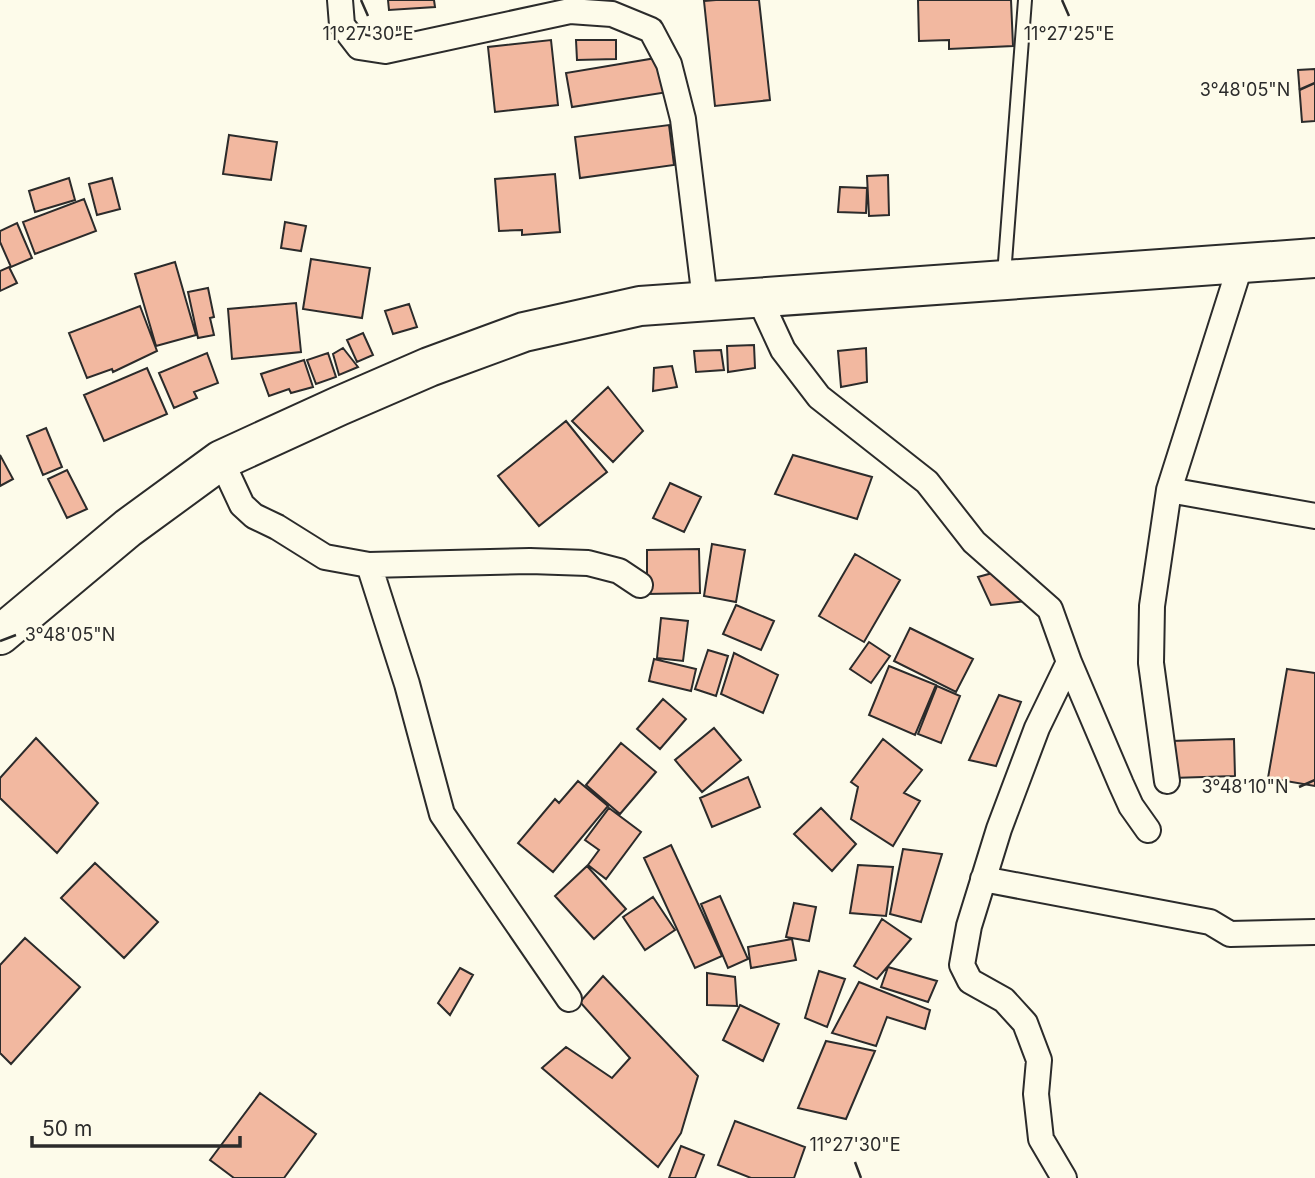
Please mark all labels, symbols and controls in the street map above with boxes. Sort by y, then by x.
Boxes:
text: 11°27'30"E [322,23,414,44]
text: 11°27'25"E [1024,23,1114,44]
text: 3°48'05"N [1200,79,1290,100]
text: 3°48'05"N [25,624,115,645]
text: 3°48'10"N [1201,776,1289,797]
scale bar [32,1104,240,1148]
text: 50 m [42,1116,92,1141]
text: 11°27'30"E [809,1134,901,1155]

